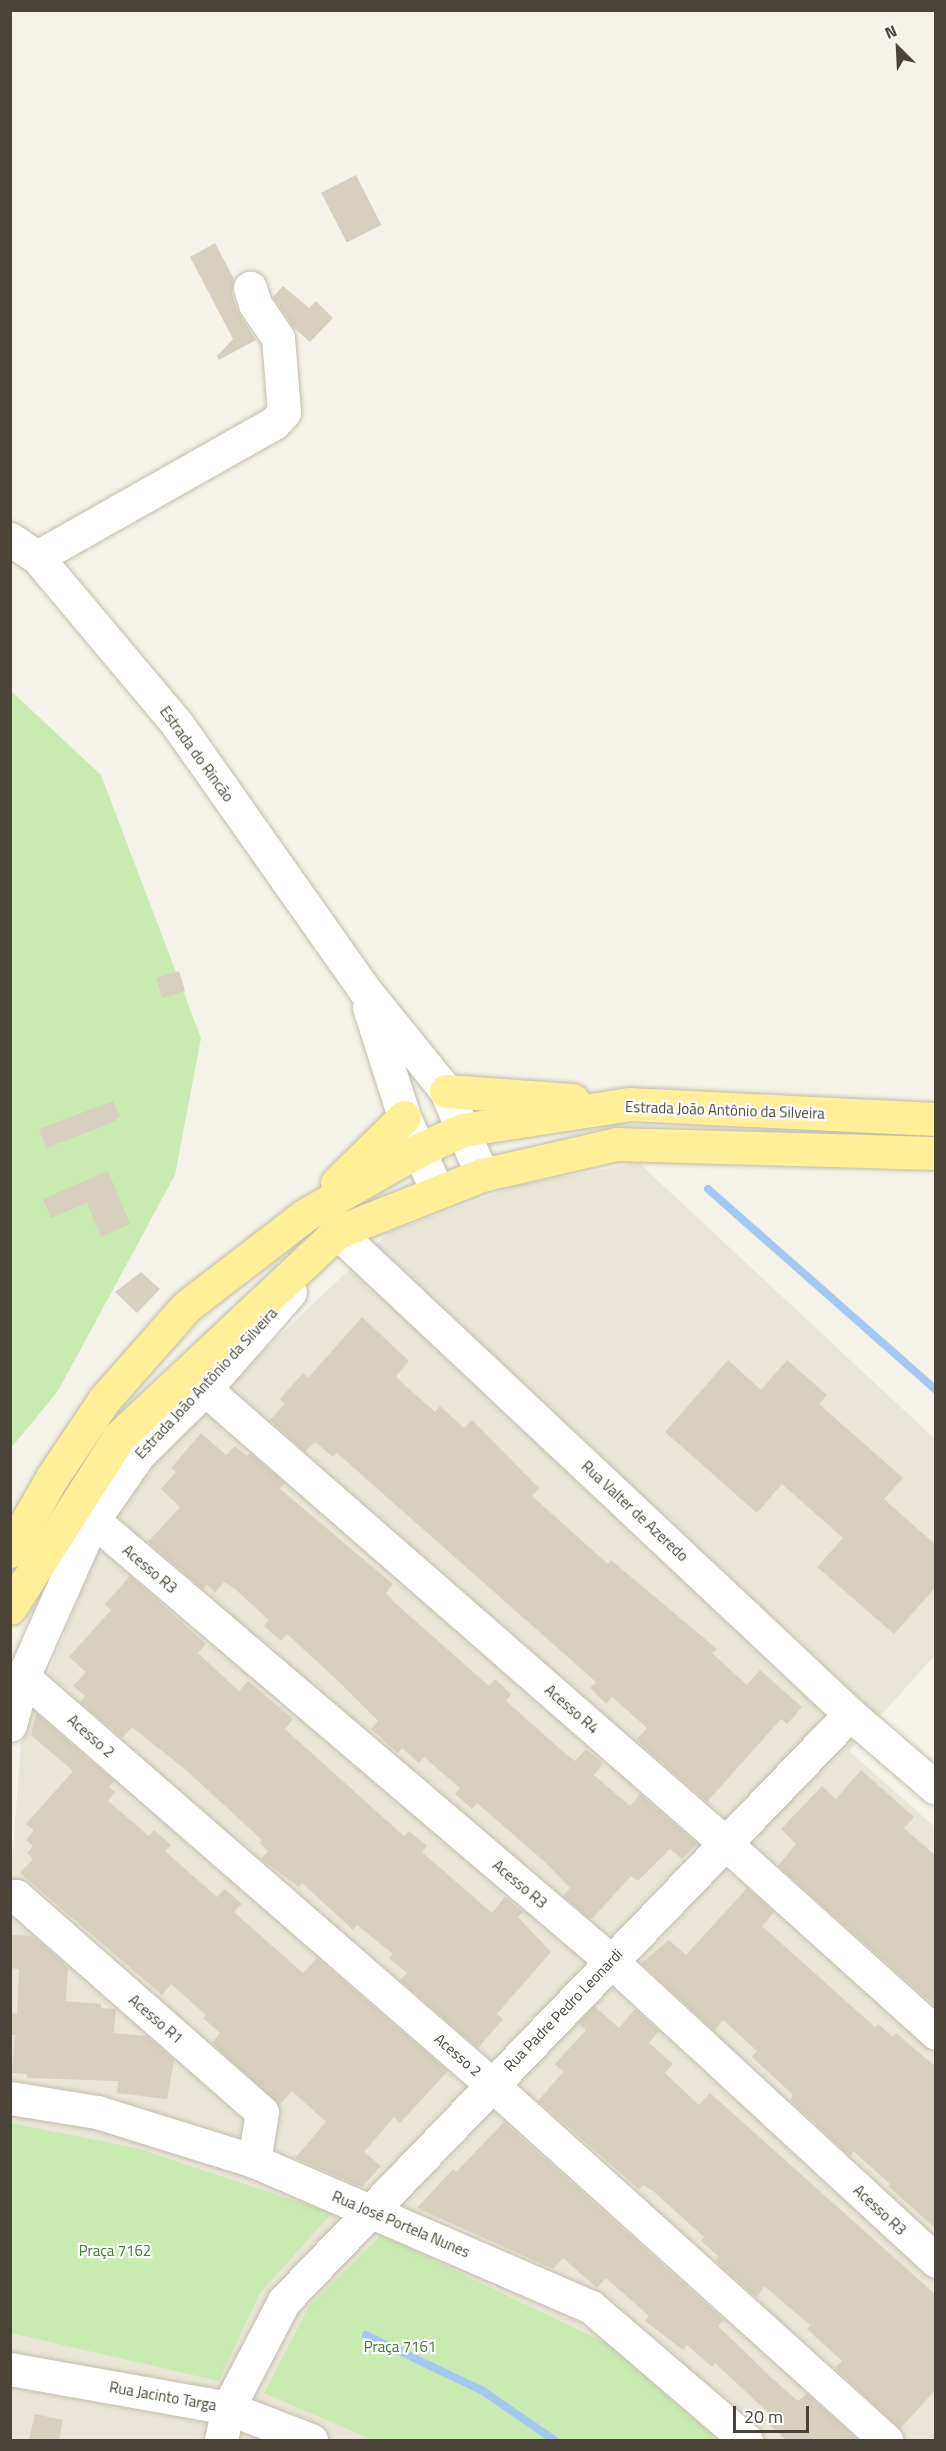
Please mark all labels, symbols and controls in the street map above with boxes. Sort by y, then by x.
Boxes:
north arrow [868,18,928,78]
text: N [881,18,901,45]
street label: Estrada do Rincão [156,703,238,805]
street label: Estrada João Antônio da Silveira [625,1098,825,1122]
street label: Estrada João Antônio da Silveira [131,1304,281,1462]
street label: Rua Valter de Azeredo [578,1457,692,1565]
street label: Acesso R3 [119,1541,181,1597]
street label: Acesso R4 [541,1681,603,1737]
street label: Acesso 2 [64,1711,118,1761]
street label: Acesso R3 [489,1856,551,1912]
street label: Rua Padre Pedro Leonardi [500,1945,626,2075]
street label: Acesso R1 [125,1991,187,2047]
street label: Acesso 2 [431,2030,485,2080]
street label: Acesso R3 [850,2181,910,2239]
street label: Rua José Portela Nunes [329,2187,473,2261]
park label: Praça 7162 [79,2242,151,2260]
park label: Praça 7161 [364,2338,436,2356]
street label: Rua Jacinto Targa [108,2378,218,2414]
scale bar [736,2394,812,2432]
text: 20 m [744,2403,783,2430]

